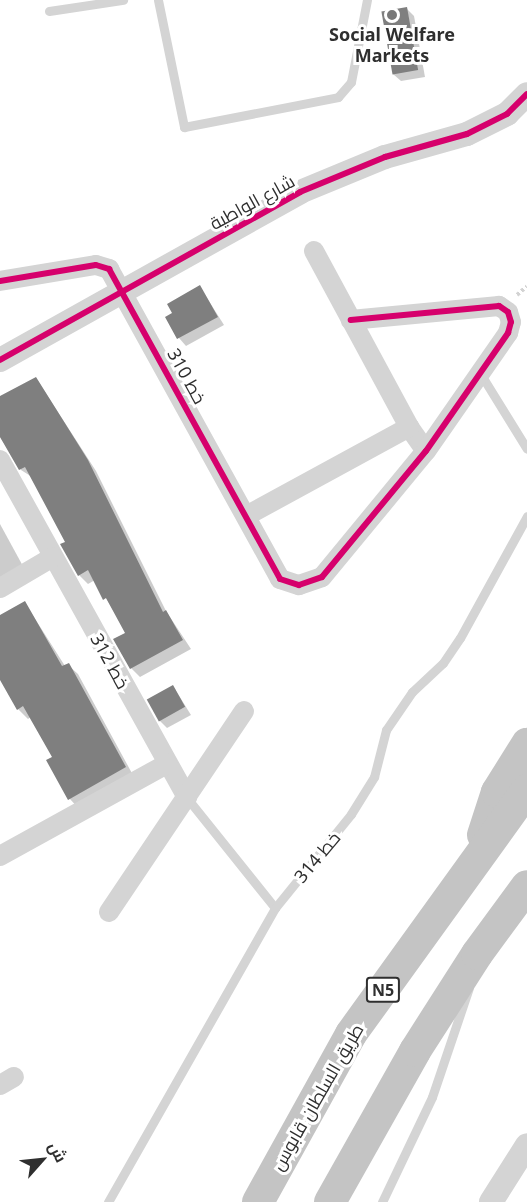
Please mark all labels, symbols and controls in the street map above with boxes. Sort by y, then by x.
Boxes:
marker: Social Welfare Markets [385,8,399,22]
place label: Social Welfare Markets [329,24,455,66]
street label: شارع الواطية [206,170,298,234]
street label: خط 310 [163,345,211,407]
street label: خط 312 [86,630,134,692]
street label: خط 314 [289,827,345,887]
road number: N5 [365,977,401,1003]
street label: طريق السلطان قابوس [266,1020,368,1174]
north arrow [12,1130,72,1190]
text: ش [44,1138,72,1166]

